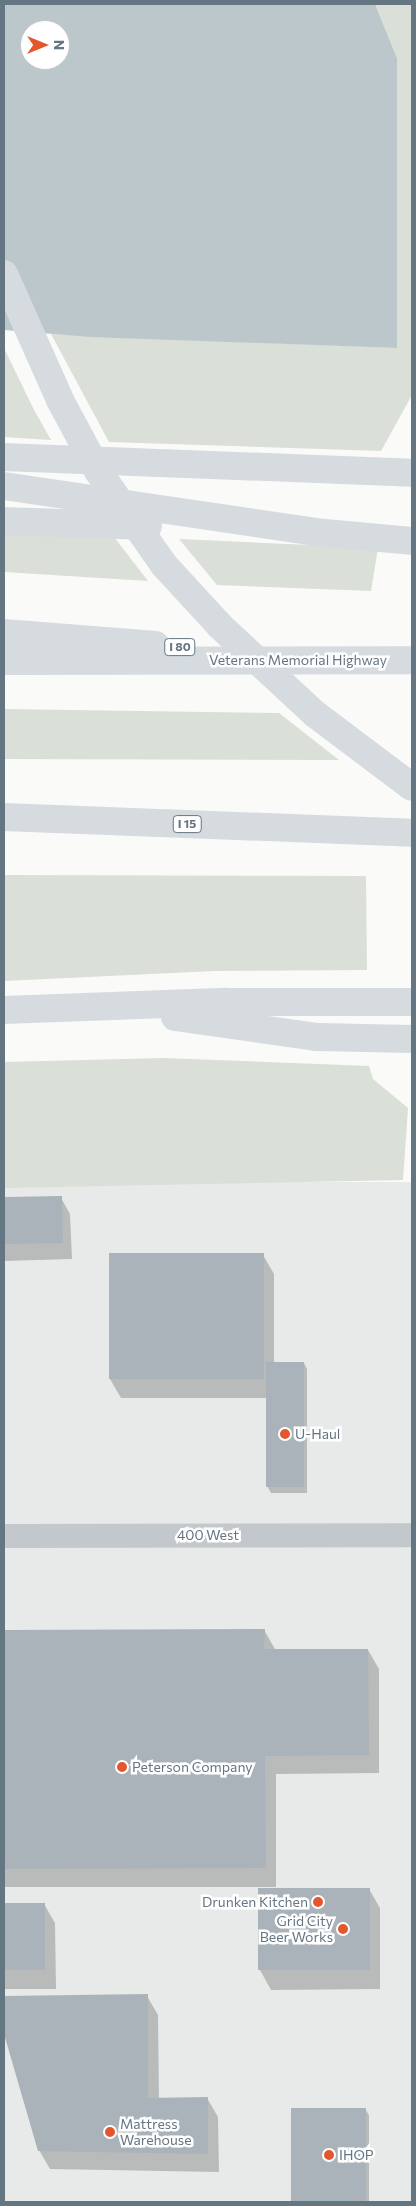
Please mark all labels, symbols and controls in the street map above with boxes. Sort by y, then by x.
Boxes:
north arrow [20,20,70,70]
text: N [51,40,68,50]
road number: I 80 [164,638,196,656]
street label: Veterans Memorial Highway [209,652,387,668]
road number: I 15 [172,814,202,834]
place label: U-Haul [295,1426,340,1442]
marker: U-Haul [279,1428,291,1440]
street label: 400 West [177,1527,239,1543]
place label: Peterson Company [132,1759,253,1775]
marker: Peterson Company [116,1761,128,1773]
place label: Drunken Kitchen [202,1894,308,1910]
marker: Drunken Kitchen [312,1896,324,1908]
place label: Grid City Beer Works [260,1913,333,1945]
marker: Grid City Beer Works [337,1923,349,1935]
place label: Mattress Warehouse [120,2116,192,2148]
marker: Mattress Warehouse [104,2126,116,2138]
place label: IHOP [339,2147,374,2163]
marker: IHOP [323,2149,335,2161]

